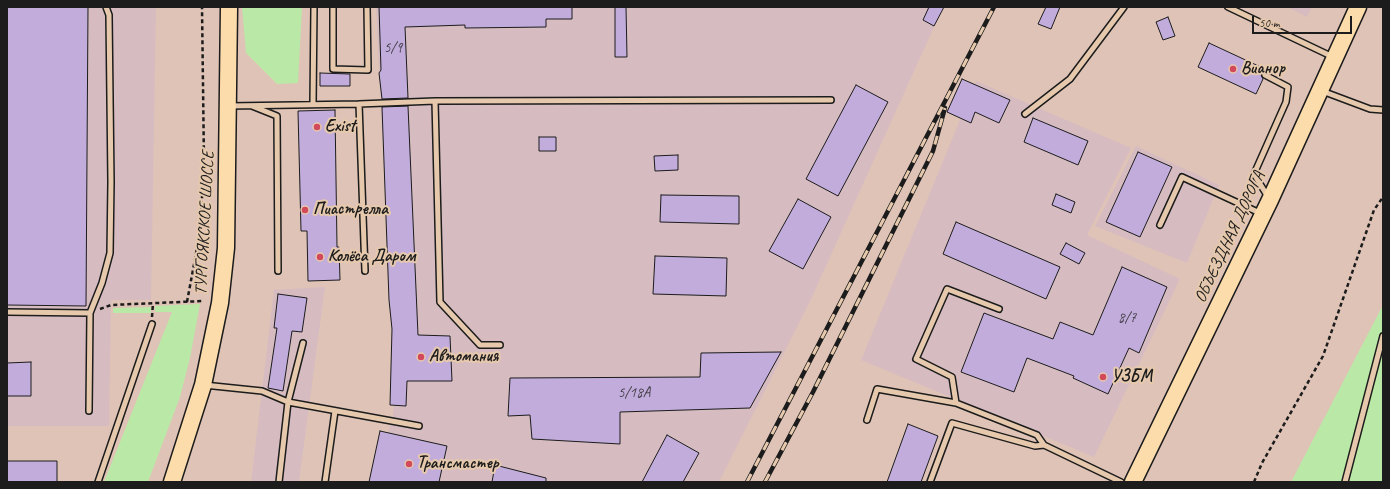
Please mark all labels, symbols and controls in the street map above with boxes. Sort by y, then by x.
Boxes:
scale bar [1254,8,1354,34]
text: 50 m [1259,15,1279,31]
house number: 5/9 [384,39,402,57]
place label: Вианор [1241,59,1285,79]
marker: Вианор [1228,64,1238,74]
place label: Exist [325,117,355,137]
marker: Exist [312,122,322,132]
street label: ТУРГОЯКСКОЕ ШОССЕ [191,150,219,296]
street label: ОБЪЕЗДНАЯ ДОРОГА [1191,168,1269,306]
place label: Пиастрелла [313,200,388,220]
marker: Пиастрелла [300,205,310,215]
place label: Колёса Даром [328,247,416,267]
marker: Колёса Даром [315,252,325,262]
house number: 8/7 [1118,309,1136,327]
place label: Автомания [429,347,498,367]
marker: Автомания [416,352,426,362]
place label: УЗБМ [1111,367,1153,387]
marker: УЗБМ [1098,372,1108,382]
house number: 5/18А [618,384,650,402]
place label: Трансмастер [417,454,498,474]
marker: Трансмастер [404,459,414,469]

